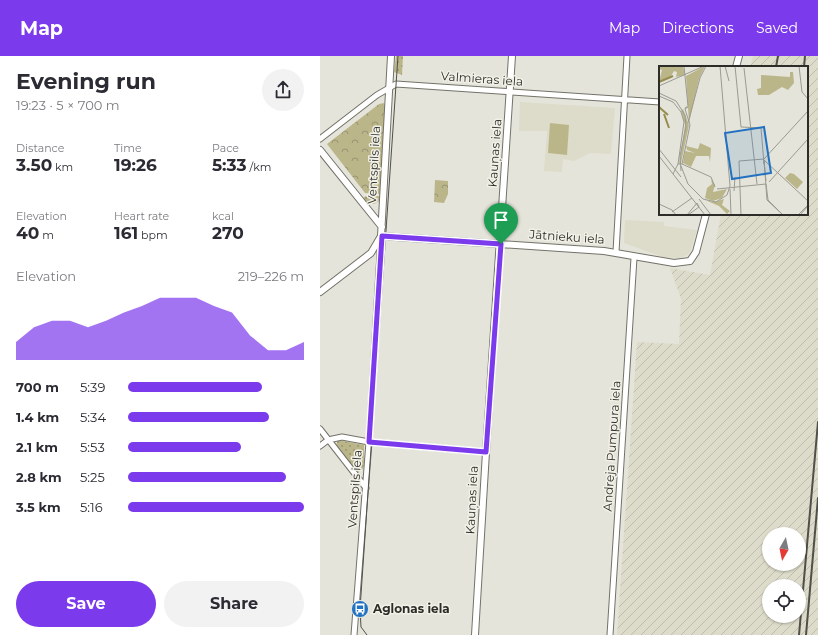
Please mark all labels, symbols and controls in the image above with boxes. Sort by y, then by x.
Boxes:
text: Map [20,17,63,40]
text: Map [609,19,640,37]
text: Directions [662,19,734,37]
text: Saved [756,19,798,37]
inset map [659,66,808,215]
text: Evening run [16,68,156,95]
street label: Valmieras iela [440,68,524,89]
button: share [262,69,304,111]
text: 19:23 · 5 × 700 m [16,97,120,113]
street label: Kauņas iela [485,118,504,188]
street label: Ventspils iela [364,126,383,204]
text: Distance [16,141,64,155]
text: Time [114,141,142,155]
text: Pace [212,141,239,155]
text: 3.50 [16,155,52,175]
text: 19:26 [114,155,157,175]
text: 5:33 [212,155,247,175]
text: km [52,160,73,174]
text: /km [247,160,271,174]
pin [484,203,518,244]
text: Elevation [16,209,67,223]
text: Heart rate [114,209,169,223]
text: kcal [212,209,234,223]
icon: arrive [490,209,512,231]
text: 40 [16,223,39,243]
text: 161 [114,223,138,243]
text: 270 [212,223,244,243]
street label: Jātnieku iela [528,226,605,247]
text: m [39,228,54,242]
text: bpm [138,228,168,242]
text: Elevation [16,268,76,284]
text: 219–226 m [238,268,304,284]
text: 700 m [16,379,59,395]
text: 5:39 [80,379,105,395]
street label: Andreja Pumpura iela [599,380,624,512]
text: 1.4 km [16,409,59,425]
text: 5:34 [80,409,106,425]
text: 2.1 km [16,439,58,455]
text: 5:53 [80,439,105,455]
street label: Ventspils iela [344,449,365,528]
street label: Kauņas iela [462,465,481,535]
text: 2.8 km [16,469,62,485]
text: 5:25 [80,469,105,485]
text: 3.5 km [16,499,61,515]
text: 5:16 [80,499,103,515]
north arrow [762,527,806,571]
map controls [762,527,806,623]
button: locate [762,579,806,623]
button: Save [16,581,156,627]
button: Share [164,581,304,627]
bus stop icon: Aglonas iela [350,599,370,619]
place label: Aglonas iela [372,601,450,616]

